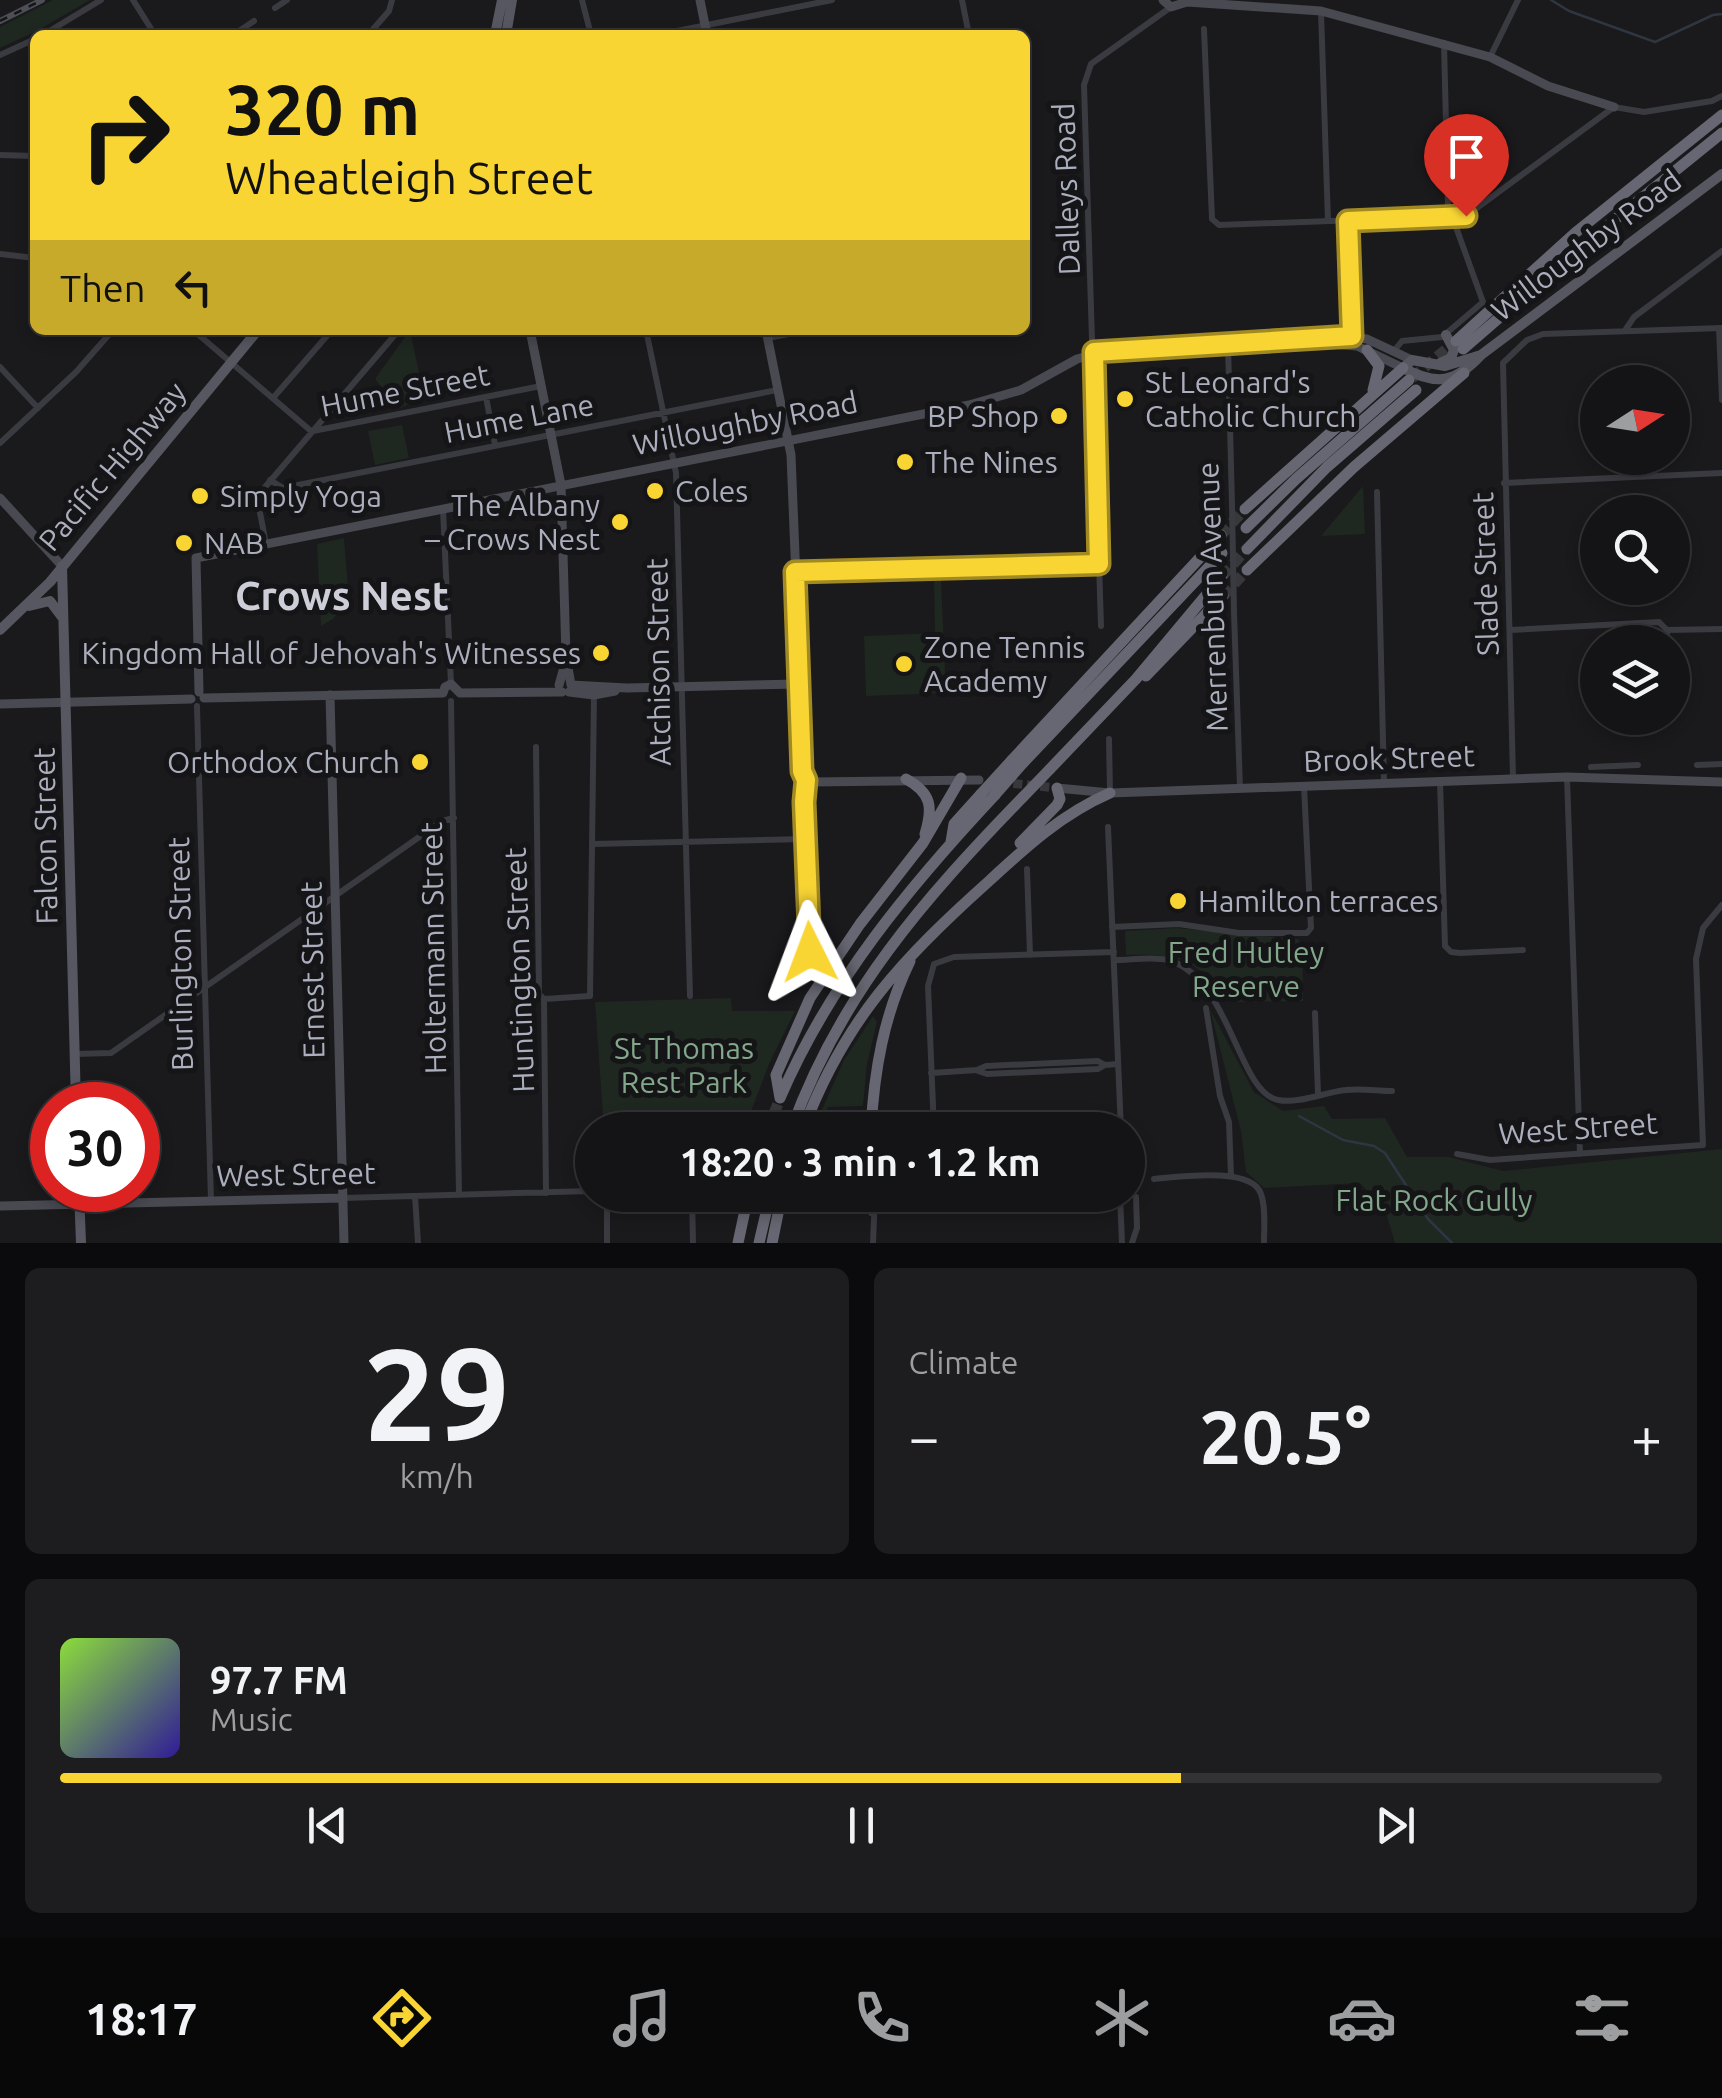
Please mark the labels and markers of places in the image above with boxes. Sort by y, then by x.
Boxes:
pin [1424,114,1509,217]
place label: St Leonard's Catholic Church [1145,365,1356,433]
marker: St Leonard's Catholic Church [1114,388,1136,410]
place label: BP Shop [927,399,1039,433]
marker: BP Shop [1048,405,1070,427]
place label: The Nines [925,445,1058,479]
marker: The Nines [894,451,916,473]
place label: Coles [675,474,748,508]
place label: Simply Yoga [220,479,382,513]
marker: Coles [644,480,666,502]
marker: Simply Yoga [189,485,211,507]
place label: The Albany – Crows Nest [424,488,600,556]
marker: The Albany – Crows Nest [609,511,631,533]
place label: NAB [204,526,264,560]
marker: NAB [173,532,195,554]
place label: Zone Tennis Academy [924,630,1085,698]
place label: Kingdom Hall of Jehovah's Witnesses [82,636,581,670]
marker: Kingdom Hall of Jehovah's Witnesses [590,642,612,664]
marker: Zone Tennis Academy [893,653,915,675]
place label: Orthodox Church [167,745,400,779]
marker: Orthodox Church [409,751,431,773]
place label: Hamilton terraces [1198,884,1439,918]
marker: Hamilton terraces [1167,890,1189,912]

